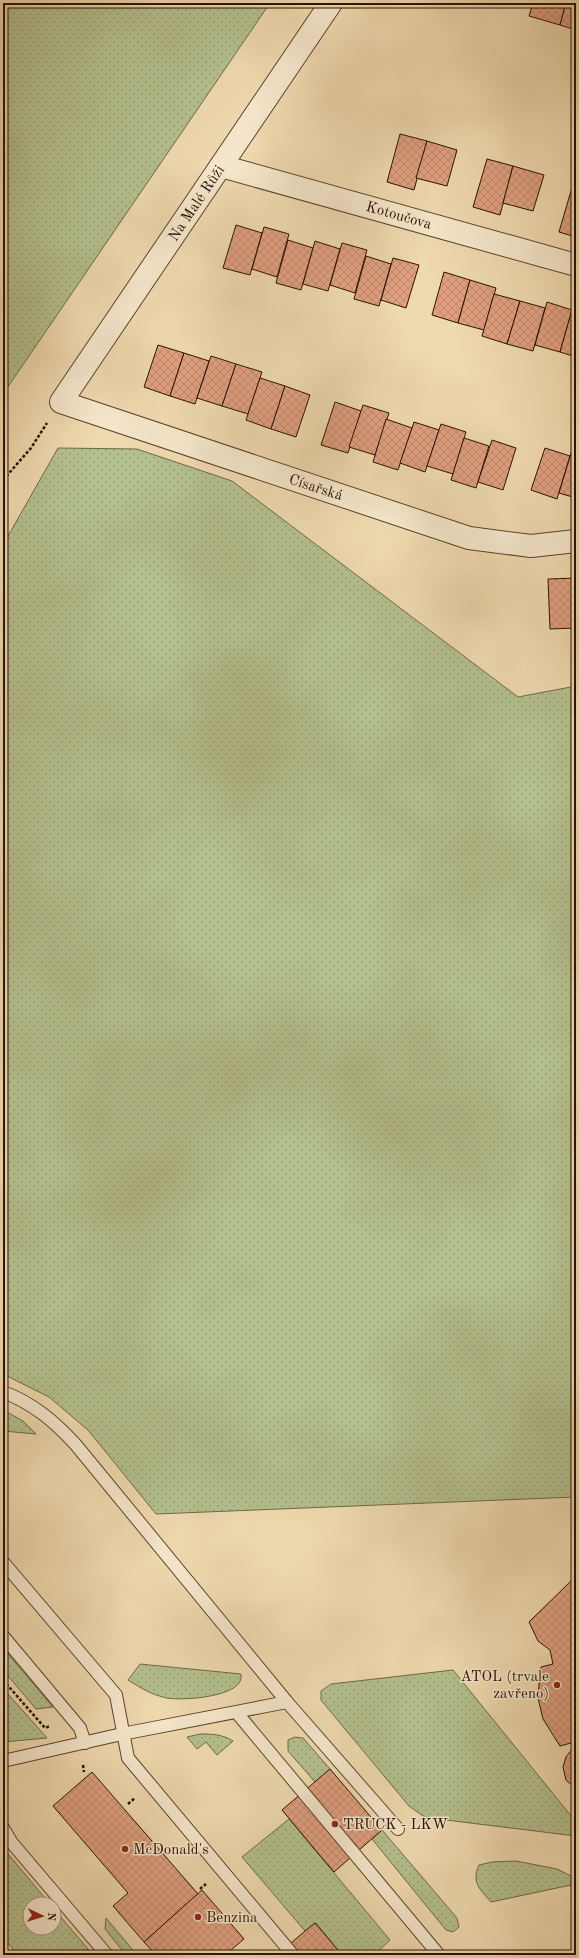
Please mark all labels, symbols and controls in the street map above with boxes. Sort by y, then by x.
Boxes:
street label: Na Malé Růži [167,163,228,244]
street label: Kotoučova [364,200,434,233]
street label: Císařská [287,473,345,504]
place label: ATOL (trvale zavřeno) [461,1670,549,1702]
marker: ATOL (trvale zavřeno) [552,1680,562,1690]
place label: TRUCK - LKW [343,1818,448,1833]
marker: TRUCK - LKW [330,1819,340,1829]
place label: McDonald's [133,1843,209,1858]
marker: McDonald's [120,1844,130,1854]
north arrow [22,1896,62,1936]
place label: Benzina [206,1911,258,1926]
text: N [45,1912,56,1922]
marker: Benzina [193,1912,203,1922]

